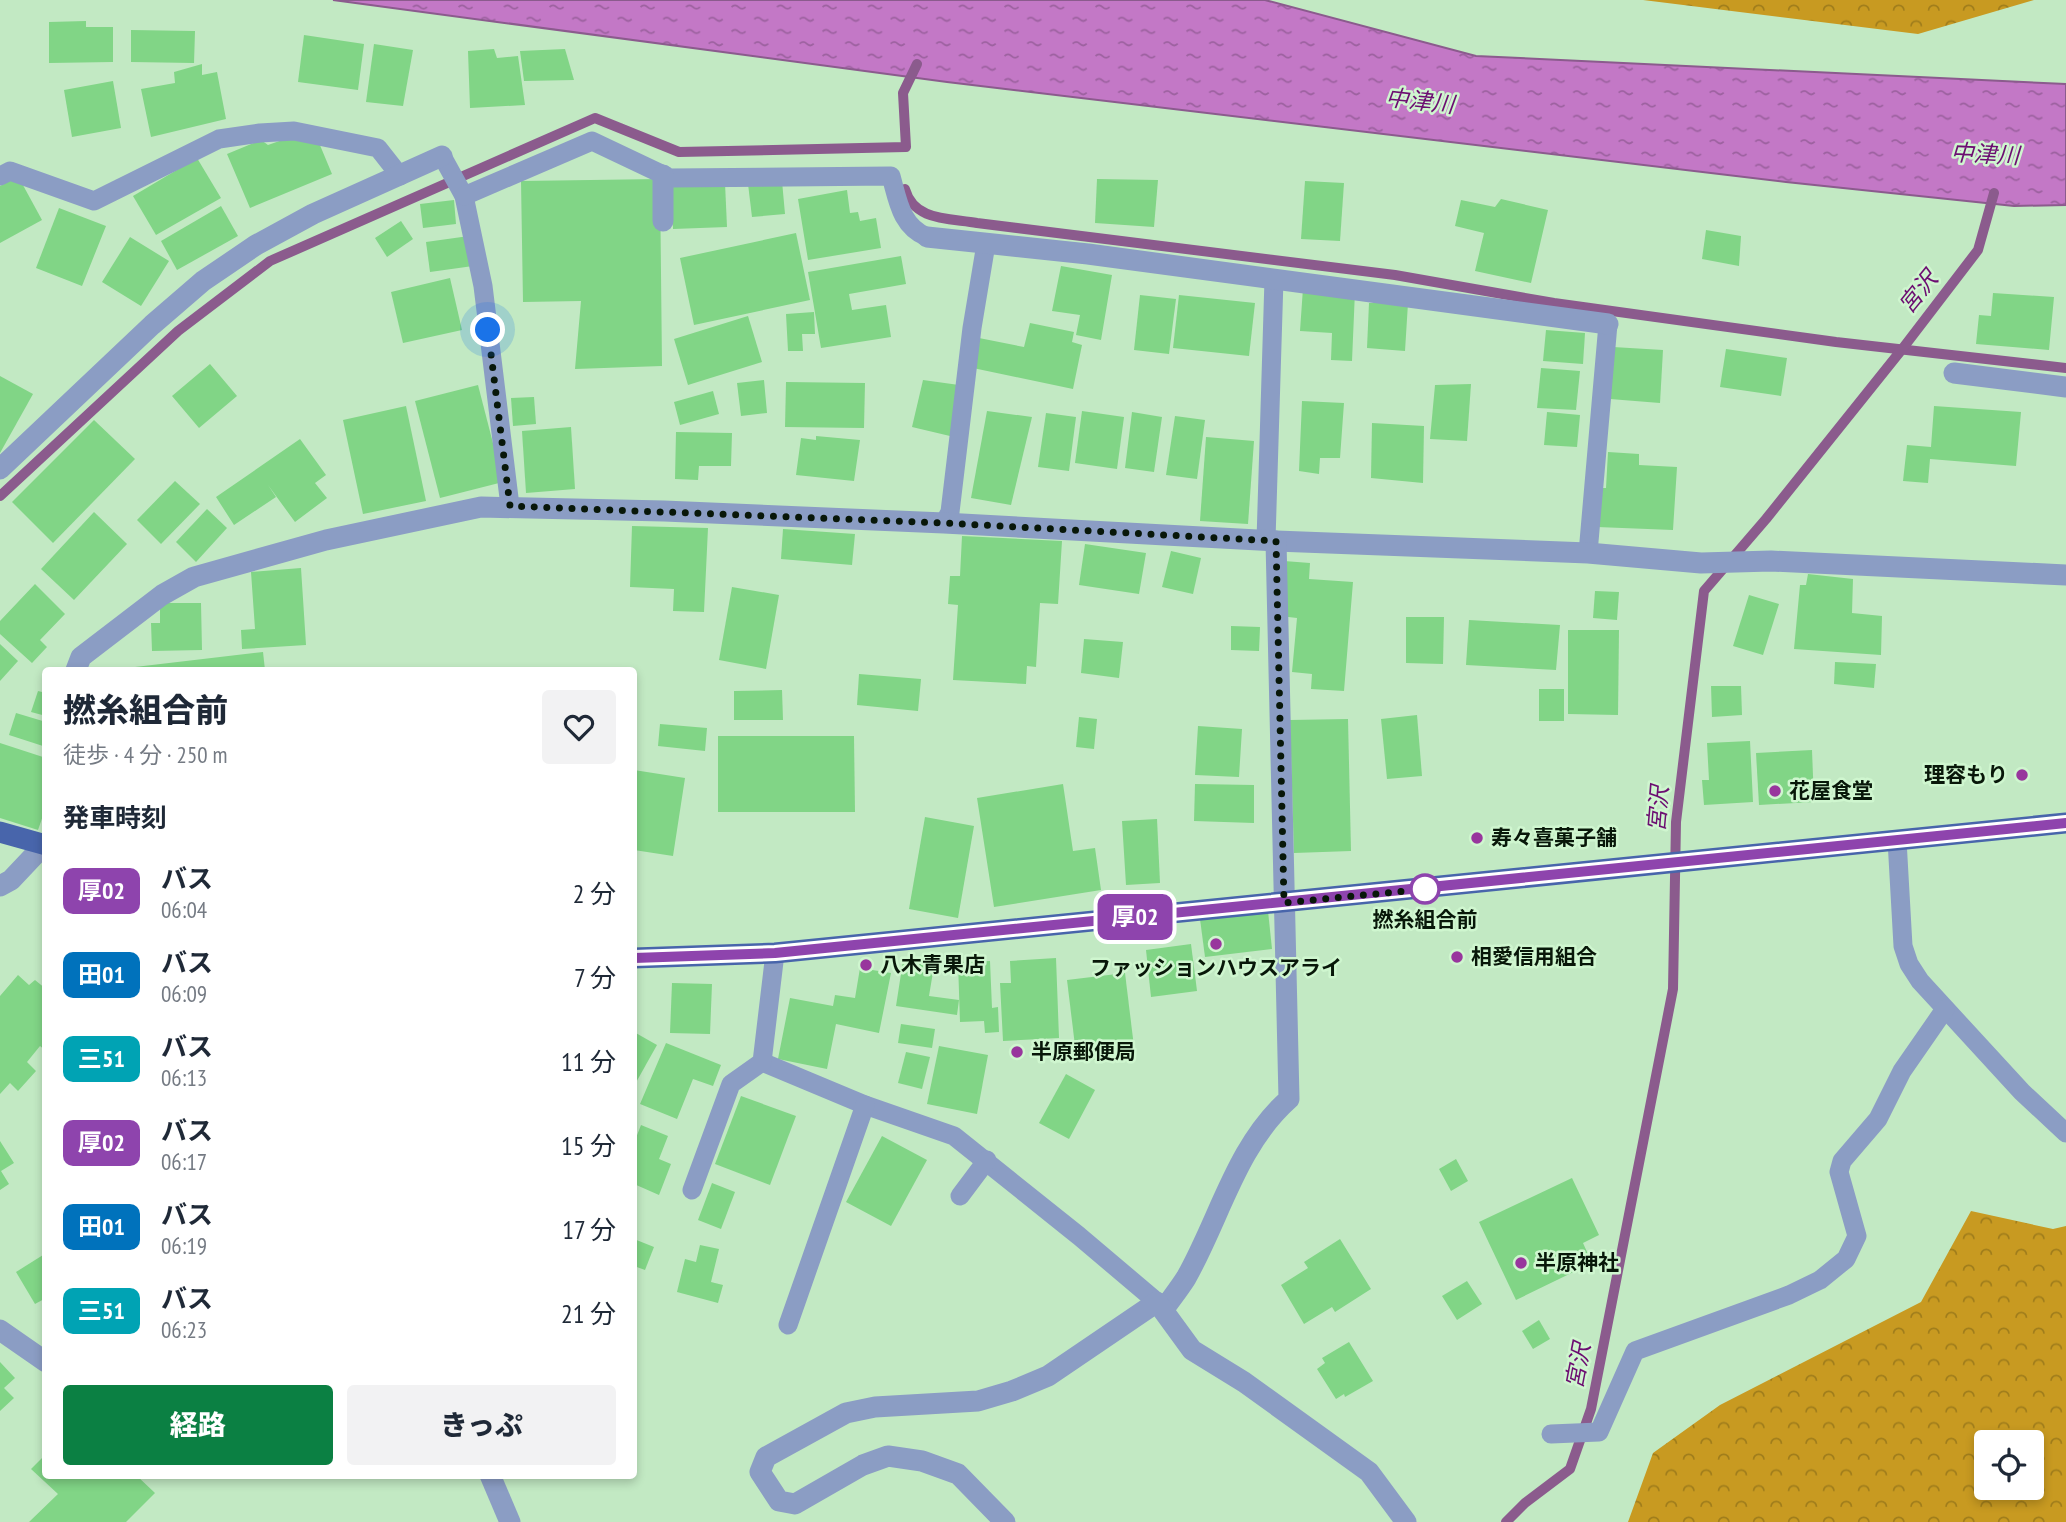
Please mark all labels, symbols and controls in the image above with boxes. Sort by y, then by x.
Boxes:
water label: 中津川 [1384,82,1459,119]
water label: 中津川 [1950,137,2023,170]
water label: 宮沢 [1892,262,1945,319]
your location [470,312,505,347]
text: 撚糸組合前 [63,688,228,731]
button: heart [542,690,616,764]
text: 徒歩 · 4 分 · 250 m [63,740,227,769]
place label: 理容もり [1924,761,2008,788]
marker: 理容もり [2014,767,2030,783]
place label: 花屋食堂 [1789,777,1873,804]
water label: 宮沢 [1641,782,1674,833]
marker: 花屋食堂 [1767,783,1783,799]
text: 発車時刻 [63,801,167,834]
place label: 寿々喜菓子舗 [1491,824,1617,851]
marker: 寿々喜菓子舗 [1469,830,1485,846]
text: バス [161,862,213,895]
marker: 撚糸組合前 [1410,874,1440,904]
text: 厚02 [78,875,125,906]
text: 2 分 [573,877,616,910]
line badge: 厚02 [1095,894,1175,940]
text: 06:04 [161,895,207,924]
text: 厚02 [1112,901,1158,932]
place label: 撚糸組合前 [1373,906,1478,933]
marker: ファッションハウスアライ [1208,936,1224,952]
place label: 相愛信用組合 [1471,943,1597,970]
text: バス [161,946,213,979]
marker: 相愛信用組合 [1449,949,1465,965]
place label: 八木青果店 [880,951,985,978]
place label: ファッションハウスアライ [1090,954,1342,981]
marker: 八木青果店 [858,957,874,973]
text: 田01 [78,959,125,990]
text: 7 分 [574,961,616,994]
text: 06:09 [161,979,207,1008]
text: バス [161,1030,213,1063]
place label: 半原郵便局 [1031,1038,1136,1065]
text: 三51 [78,1043,125,1074]
marker: 半原郵便局 [1009,1044,1025,1060]
text: 11 分 [561,1045,616,1078]
text: 06:13 [161,1063,207,1092]
text: バス [161,1114,213,1147]
text: 厚02 [78,1127,125,1158]
text: 15 分 [561,1129,616,1162]
text: 06:17 [161,1147,207,1176]
text: バス [161,1198,213,1231]
text: 田01 [78,1211,125,1242]
text: 17 分 [562,1213,616,1246]
text: 06:19 [161,1231,207,1260]
place label: 半原神社 [1535,1249,1619,1276]
marker: 半原神社 [1513,1255,1529,1271]
text: バス [161,1282,213,1315]
text: 三51 [78,1295,125,1326]
text: 21 分 [561,1297,616,1330]
text: 06:23 [161,1315,207,1344]
water label: 宮沢 [1559,1338,1597,1391]
button: 経路 [63,1385,333,1465]
button: きっぷ [347,1385,616,1465]
map controls [1974,1430,2044,1500]
button: locate [1974,1430,2044,1500]

